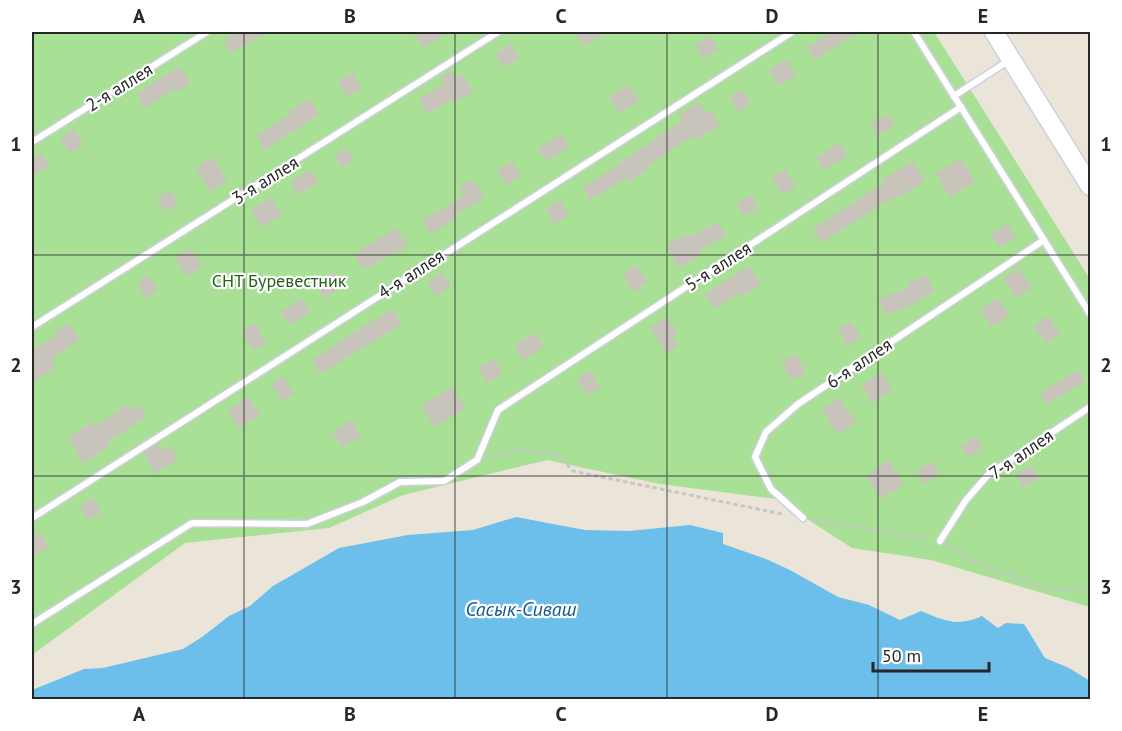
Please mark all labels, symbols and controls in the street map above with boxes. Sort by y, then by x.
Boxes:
text: A [133,3,146,29]
text: B [344,3,356,29]
text: C [555,3,567,29]
text: D [766,3,779,29]
text: E [978,3,988,29]
street label: 2-я аллея [81,58,157,116]
text: 1 [10,131,22,157]
text: 1 [1100,131,1112,157]
street label: 3-я аллея [227,151,303,209]
street label: 5-я аллея [681,236,755,296]
street label: 4-я аллея [374,244,448,304]
park label: СНТ Буревестник [212,269,347,292]
street label: 6-я аллея [822,333,896,393]
text: 2 [10,352,22,378]
text: 2 [1100,352,1112,378]
street label: 7-я аллея [984,424,1058,484]
text: 3 [10,574,22,600]
text: 3 [1100,574,1112,600]
water label: Сасык-Сиваш [466,596,576,622]
scale bar [873,635,988,673]
text: 50 m [882,644,921,667]
text: A [133,701,146,727]
text: B [344,701,356,727]
text: C [555,701,567,727]
text: D [766,701,779,727]
text: E [978,701,988,727]

